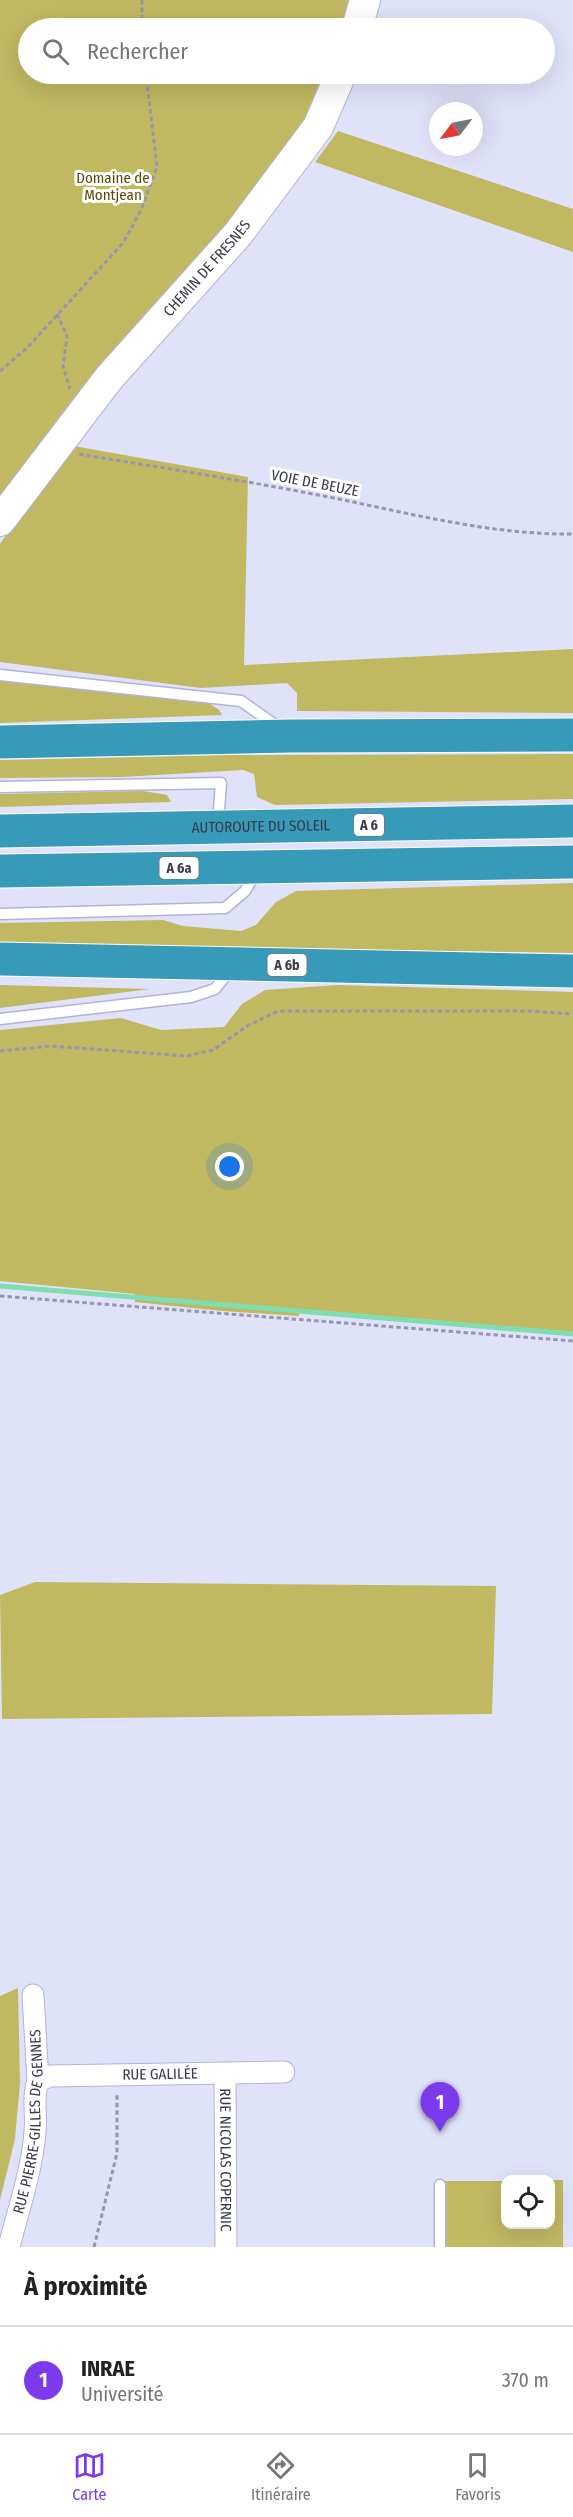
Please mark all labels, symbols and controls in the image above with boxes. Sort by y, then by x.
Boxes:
search box [18,18,555,84]
icon: search [39,35,72,68]
text: Rechercher [87,38,188,65]
north arrow [429,102,483,156]
park label: Domaine de Montjean [76,169,150,204]
street label: CHEMIN DE FRESNES [160,216,254,320]
street label: VOIE DE BEUZE [270,466,360,500]
road number: A 6 [354,814,384,836]
street label: AUTOROUTE DU SOLEIL [192,816,331,837]
road number: A 6a [160,857,198,879]
road number: A 6b [268,954,306,976]
your location [215,1152,244,1181]
street label: RUE PIERRE-GILLES DE GENNES [9,2029,47,2216]
street label: RUE GALILÉE [122,2064,198,2084]
pin: 1 [420,2082,460,2132]
street label: RUE NICOLAS COPERNIC [216,2088,235,2232]
map controls [501,2175,555,2229]
button: locate [501,2175,555,2229]
text: À proximité [24,2271,147,2302]
text: INRAE [81,2355,135,2382]
text: 1 [39,2368,48,2392]
text: 370 m [502,2368,549,2392]
text: Université [81,2382,163,2406]
tab: Carte [72,2449,107,2504]
tab: Itinéraire [251,2449,311,2504]
tab: Favoris [455,2449,501,2504]

